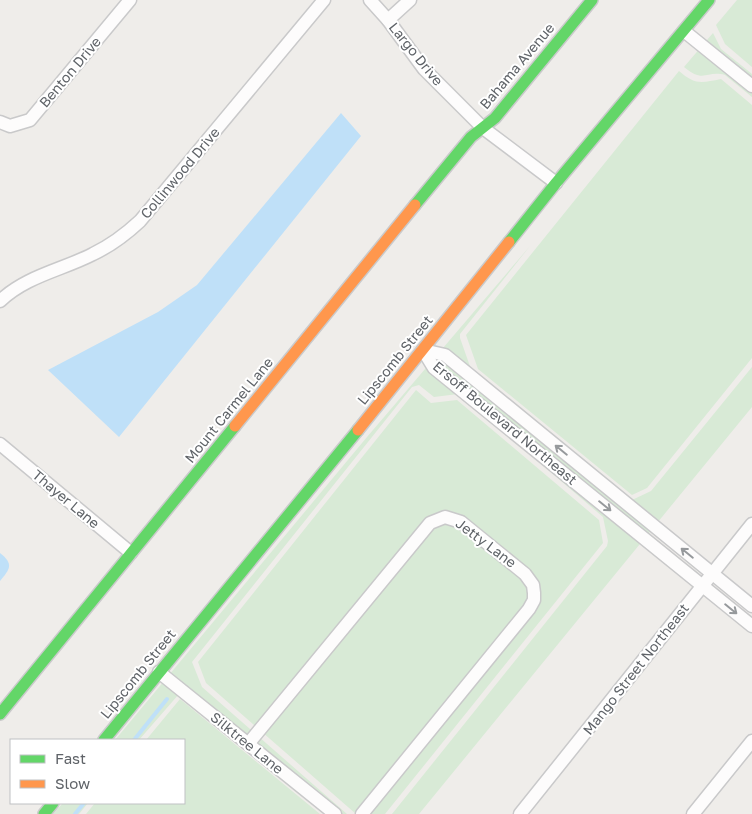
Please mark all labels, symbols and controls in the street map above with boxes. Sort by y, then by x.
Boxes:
street label: Largo Drive [386,19,447,89]
street label: Bahama Avenue [476,19,558,112]
street label: Benton Drive [35,33,104,110]
street label: Collinwood Drive [136,124,223,222]
street label: Lipscomb Street [353,312,436,408]
street label: Mount Carmel Lane [181,354,276,466]
street label: Ersoff Boulevard Northeast [430,357,581,488]
one-way arrow [555,445,568,456]
street label: Thayer Lane [29,466,103,532]
one-way arrow [598,501,611,512]
street label: Jetty Lane [453,514,520,571]
one-way arrow [681,547,694,558]
street label: Mango Street Northeast [579,600,692,738]
one-way arrow [724,604,737,615]
street label: Lipscomb Street [96,626,179,722]
street label: Silktree Lane [207,708,287,777]
legend [10,739,185,804]
text: Fast [55,749,86,767]
text: Slow [55,774,90,792]

